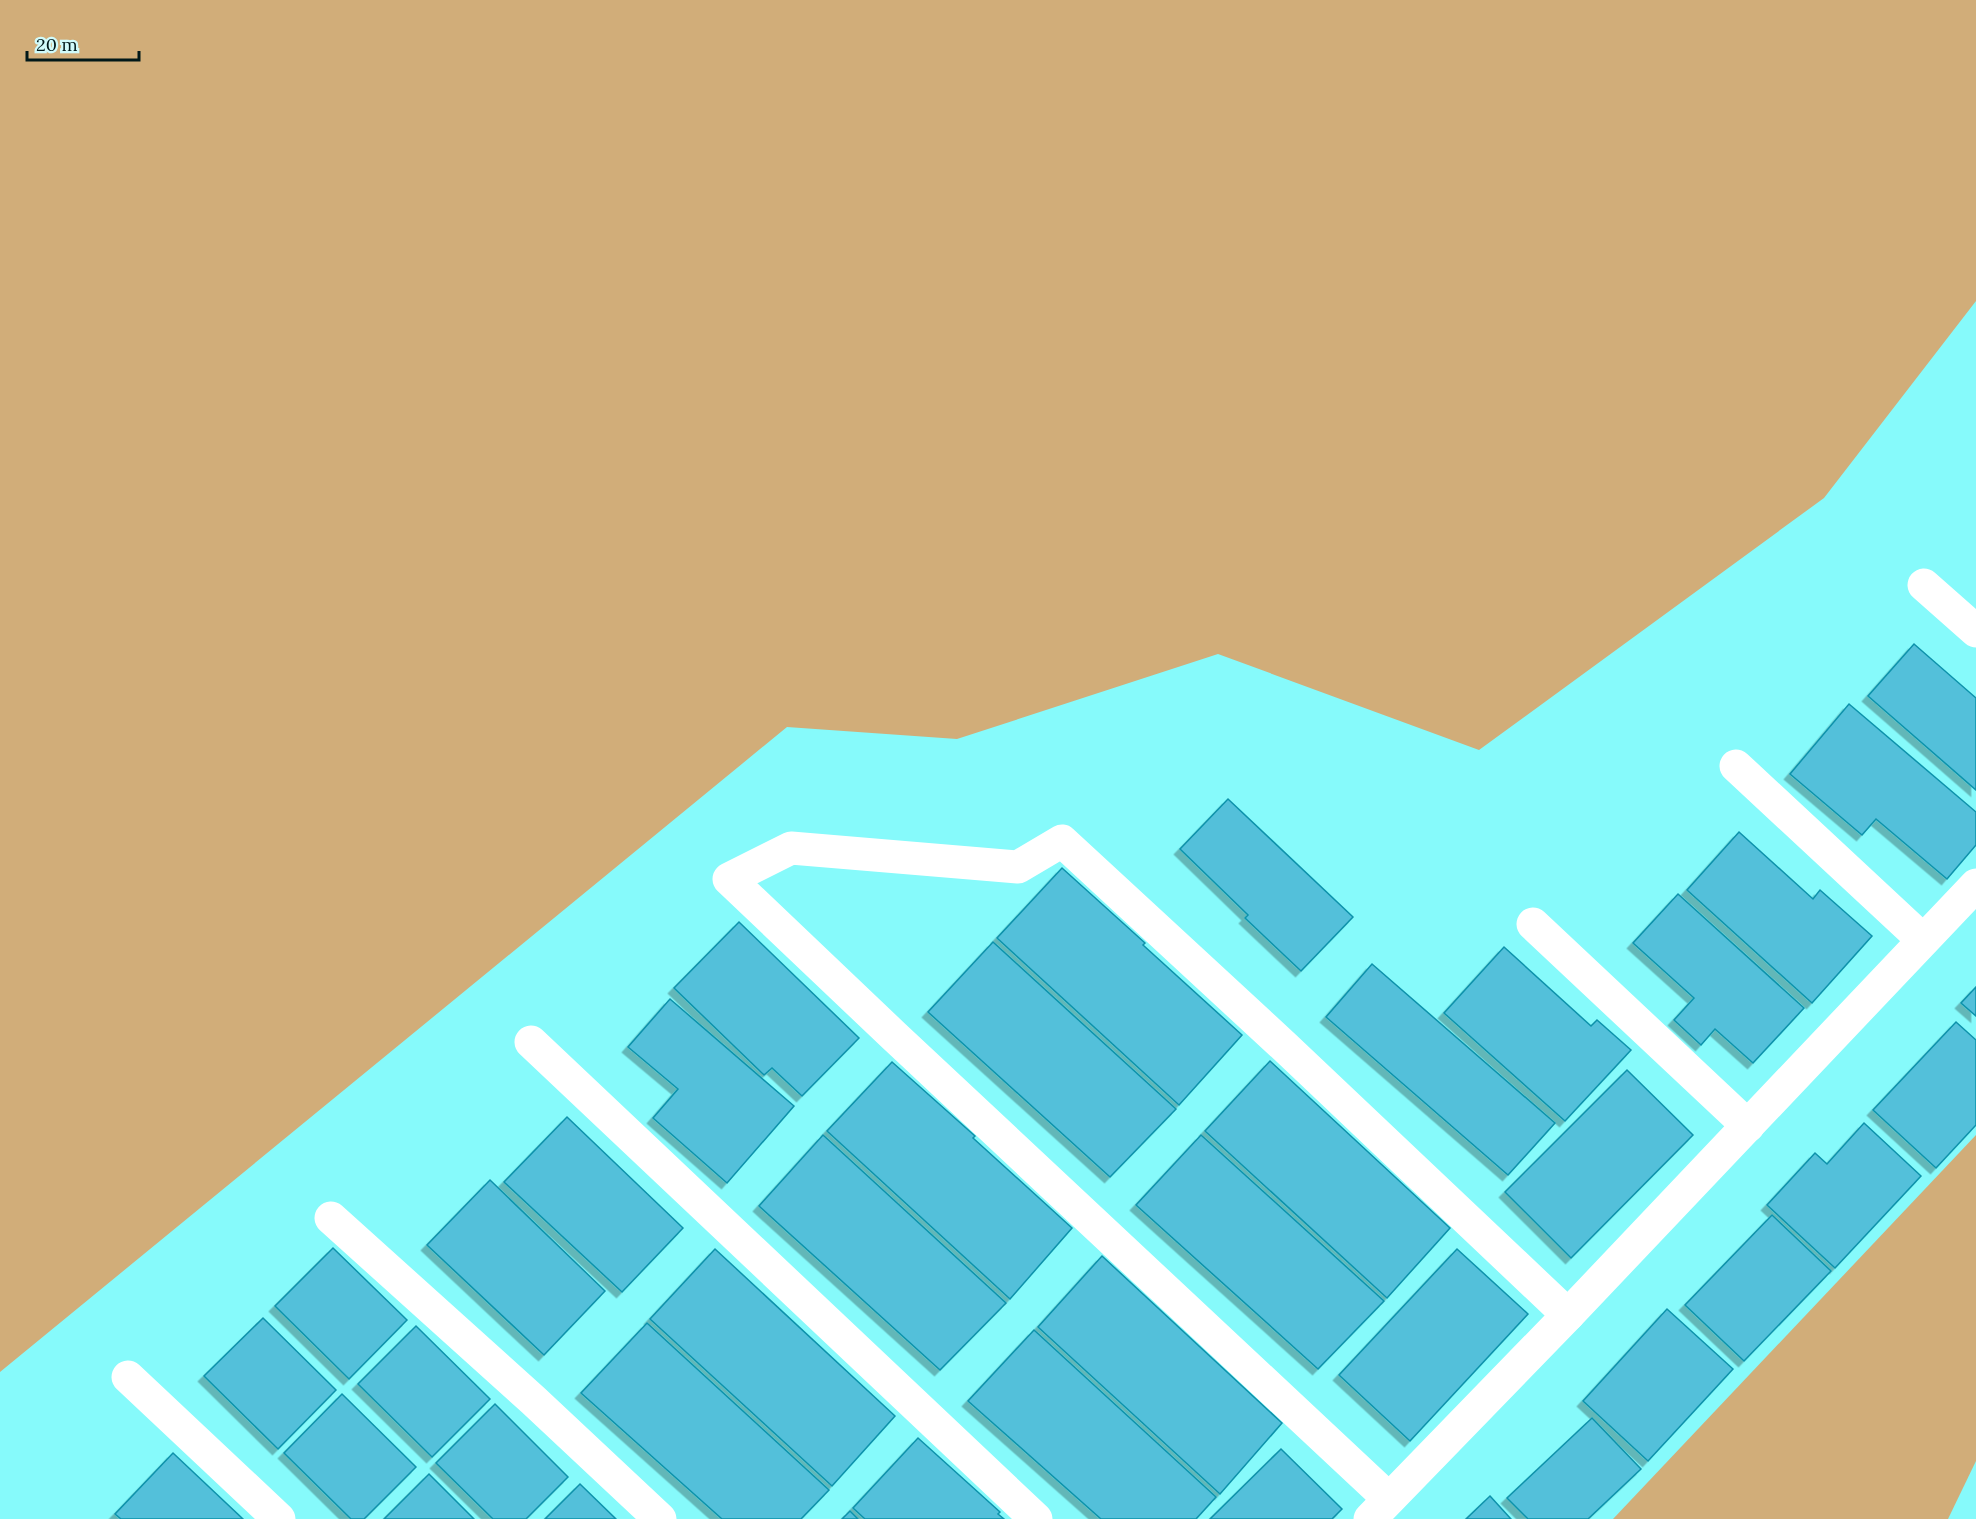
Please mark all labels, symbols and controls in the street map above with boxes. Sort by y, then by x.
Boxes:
scale bar [27,24,140,62]
text: 20 m [36,33,78,56]

